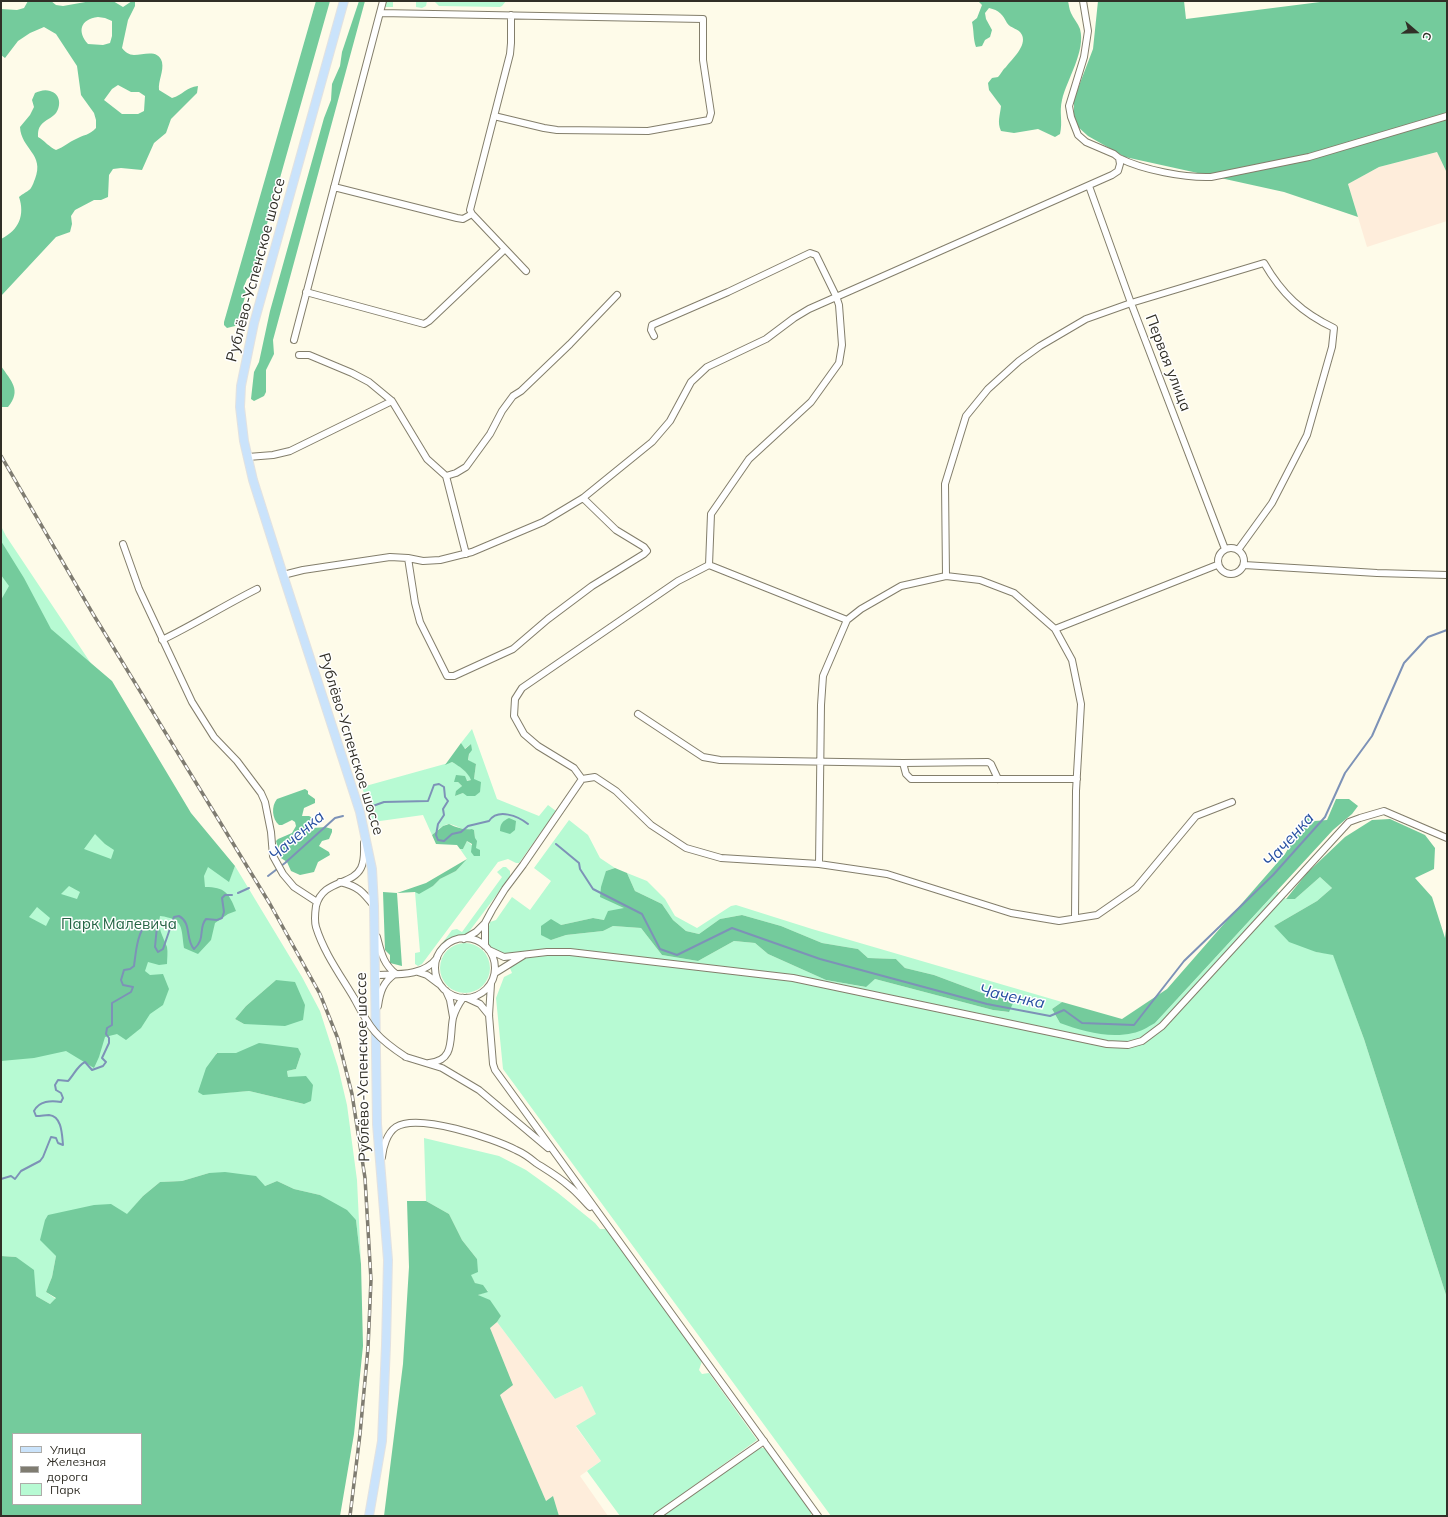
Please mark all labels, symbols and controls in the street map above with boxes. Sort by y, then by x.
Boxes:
north arrow [1396,12,1436,52]
text: С [1419,30,1435,42]
street label: Рублёво-Успенское шоссе [223,176,289,364]
street label: Первая улица [1141,312,1195,414]
street label: Рублёво-Успенское шоссе [315,651,387,837]
water label: Чаченка [266,807,328,865]
water label: Чаченка [1260,809,1318,871]
park label: Парк Малевича [61,915,177,933]
street label: Рублёво-Успенское шоссе [352,972,374,1162]
water label: Чаченка [977,981,1047,1013]
legend [12,1433,142,1505]
text: Улица [50,1442,86,1457]
text: Железная дорога [47,1454,106,1484]
text: Парк [50,1482,80,1497]

